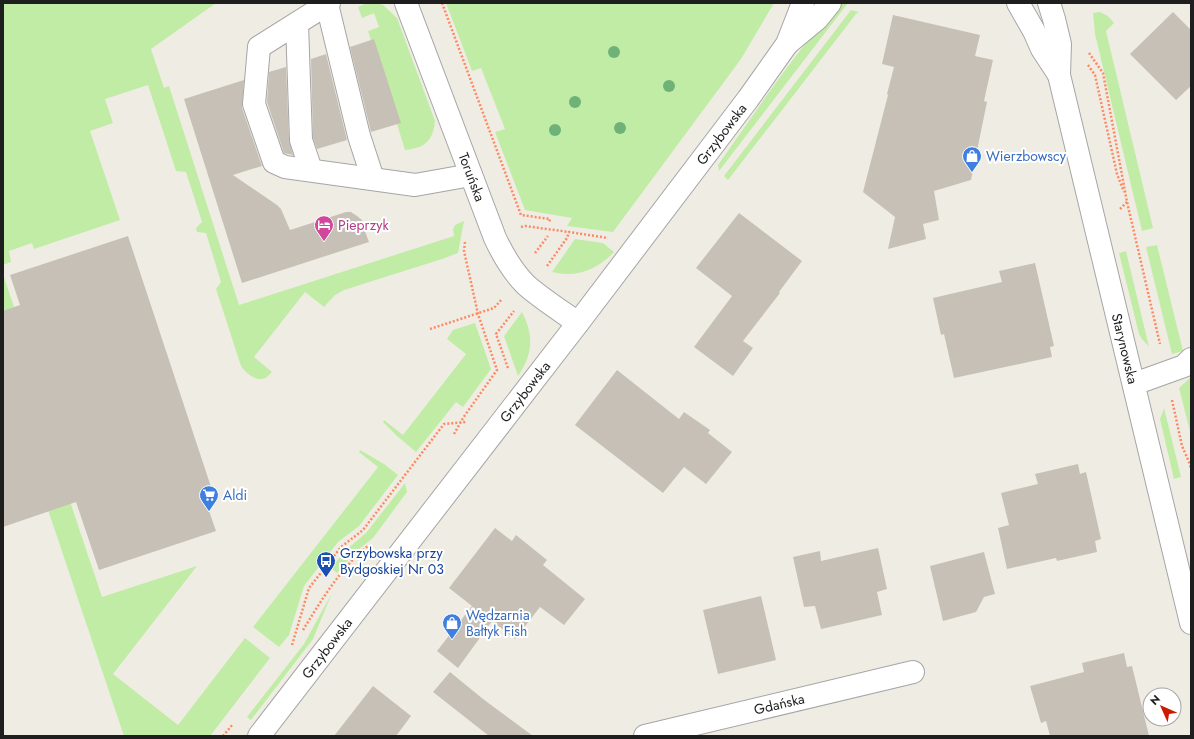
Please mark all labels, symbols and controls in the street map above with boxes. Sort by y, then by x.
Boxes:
street label: Grzybowska [692,99,751,169]
shop icon: Wierzbowscy [961,145,983,173]
place label: Wierzbowscy [986,146,1067,166]
street label: Toruńska [454,150,490,204]
hotel icon: Pieprzyk [313,214,335,242]
place label: Pieprzyk [338,215,390,235]
street label: Starynowska [1107,311,1143,386]
street label: Grzybowska [495,357,555,427]
supermarket icon: Aldi [198,484,220,512]
place label: Aldi [223,485,247,505]
place label: Grzybowska przy Bydgoskiej Nr 03 [340,543,444,579]
bus stop icon: Grzybowska przy Bydgoskiej Nr 03 [315,550,337,578]
place label: Wędzarnia Bałtyk Fish [466,605,530,641]
shop icon: Wędzarnia Bałtyk Fish [441,612,463,640]
street label: Grzybowska [297,613,357,683]
north arrow [1142,687,1182,727]
street label: Gdańska [752,688,807,720]
text: N [1146,691,1164,709]

